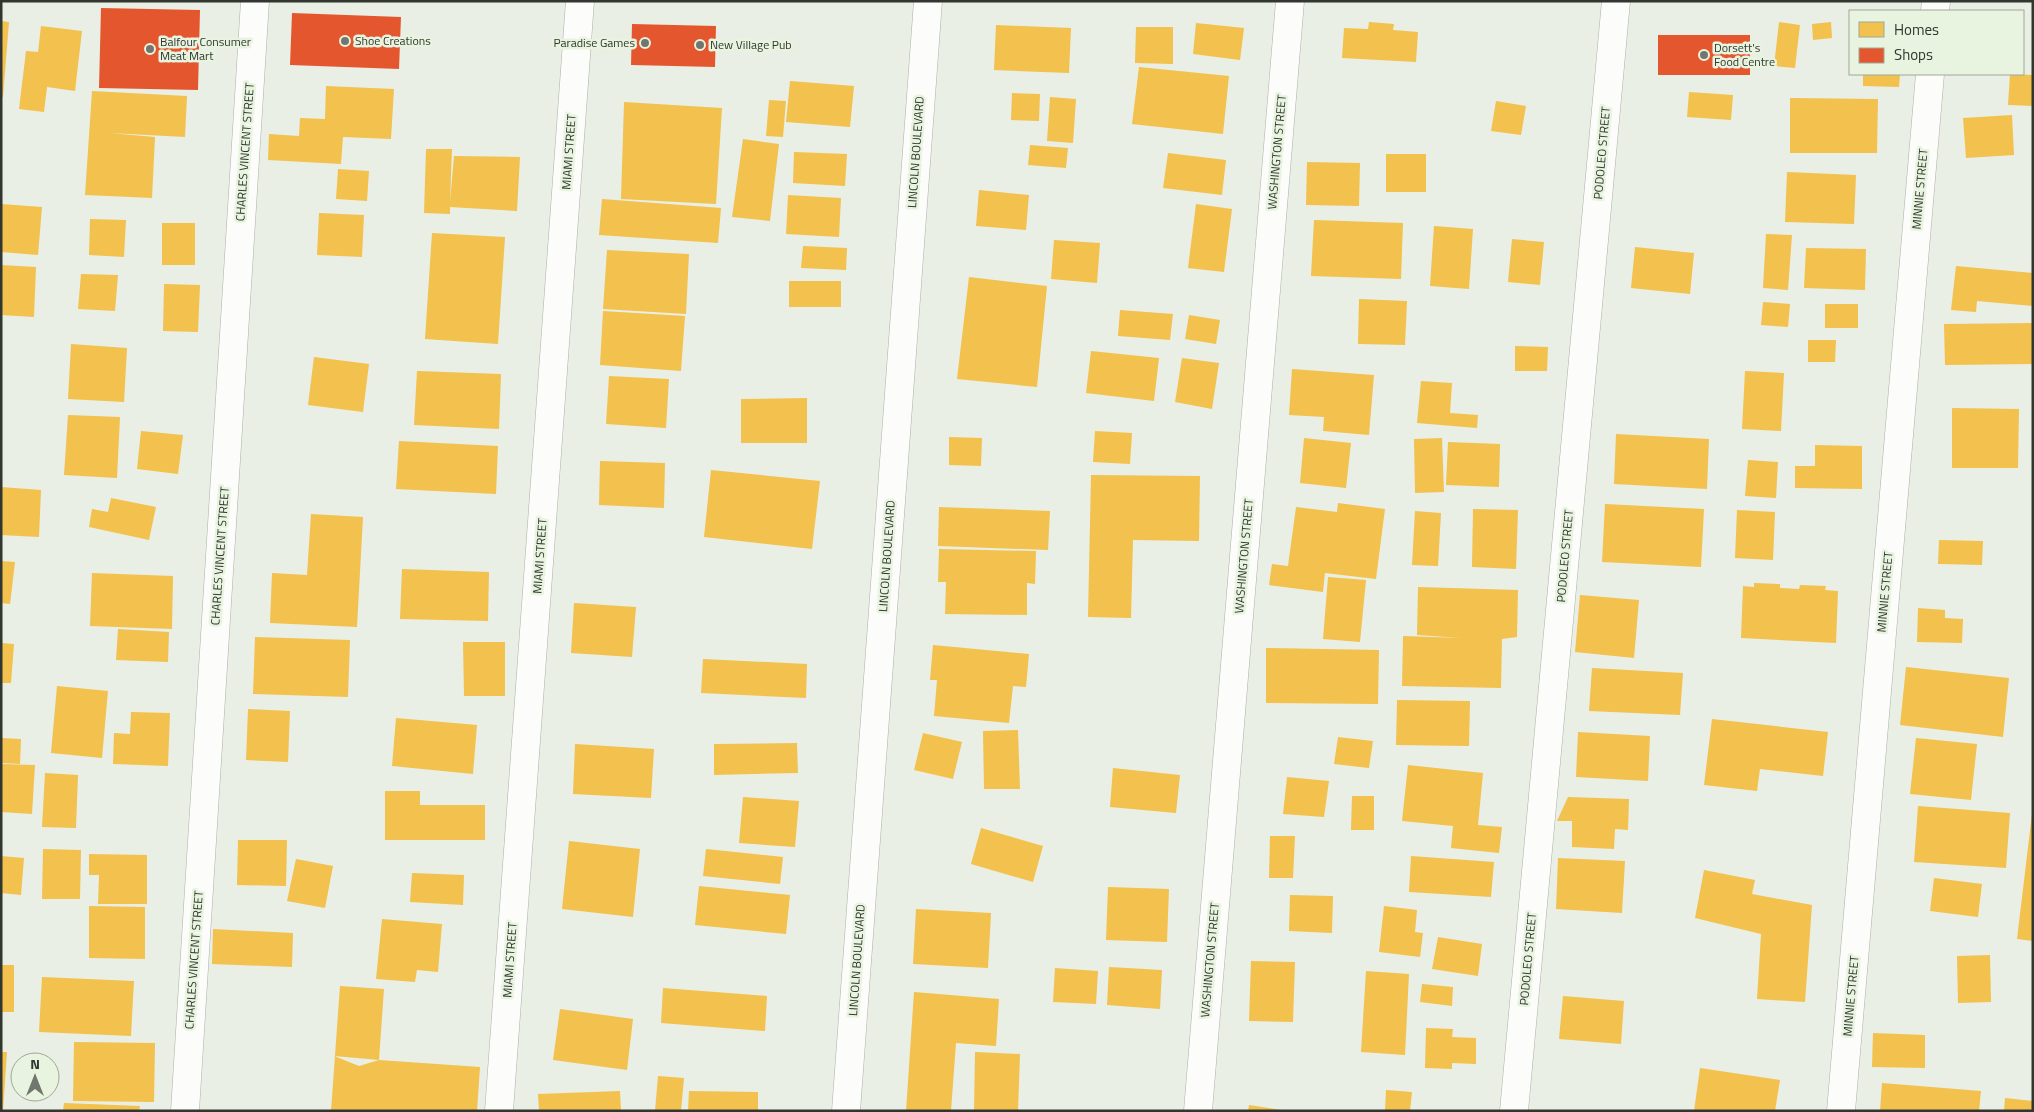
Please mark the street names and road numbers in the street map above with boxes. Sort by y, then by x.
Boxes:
street label: CHARLES VINCENT STREET [230,81,259,222]
street label: WASHINGTON STREET [1262,93,1291,210]
street label: LINCOLN BOULEVARD [902,95,929,208]
street label: PODOLEO STREET [1588,105,1615,200]
street label: MIAMI STREET [556,113,581,190]
street label: MINNIE STREET [1906,147,1933,230]
street label: CHARLES VINCENT STREET [205,485,234,626]
street label: WASHINGTON STREET [1229,497,1258,614]
street label: LINCOLN BOULEVARD [873,499,900,612]
street label: PODOLEO STREET [1551,508,1578,603]
street label: MIAMI STREET [527,517,552,594]
street label: MINNIE STREET [1871,550,1898,633]
street label: CHARLES VINCENT STREET [179,889,208,1030]
street label: WASHINGTON STREET [1195,901,1224,1018]
street label: LINCOLN BOULEVARD [843,903,870,1016]
street label: PODOLEO STREET [1514,911,1541,1006]
street label: MIAMI STREET [497,921,522,998]
street label: MINNIE STREET [1837,954,1864,1037]

